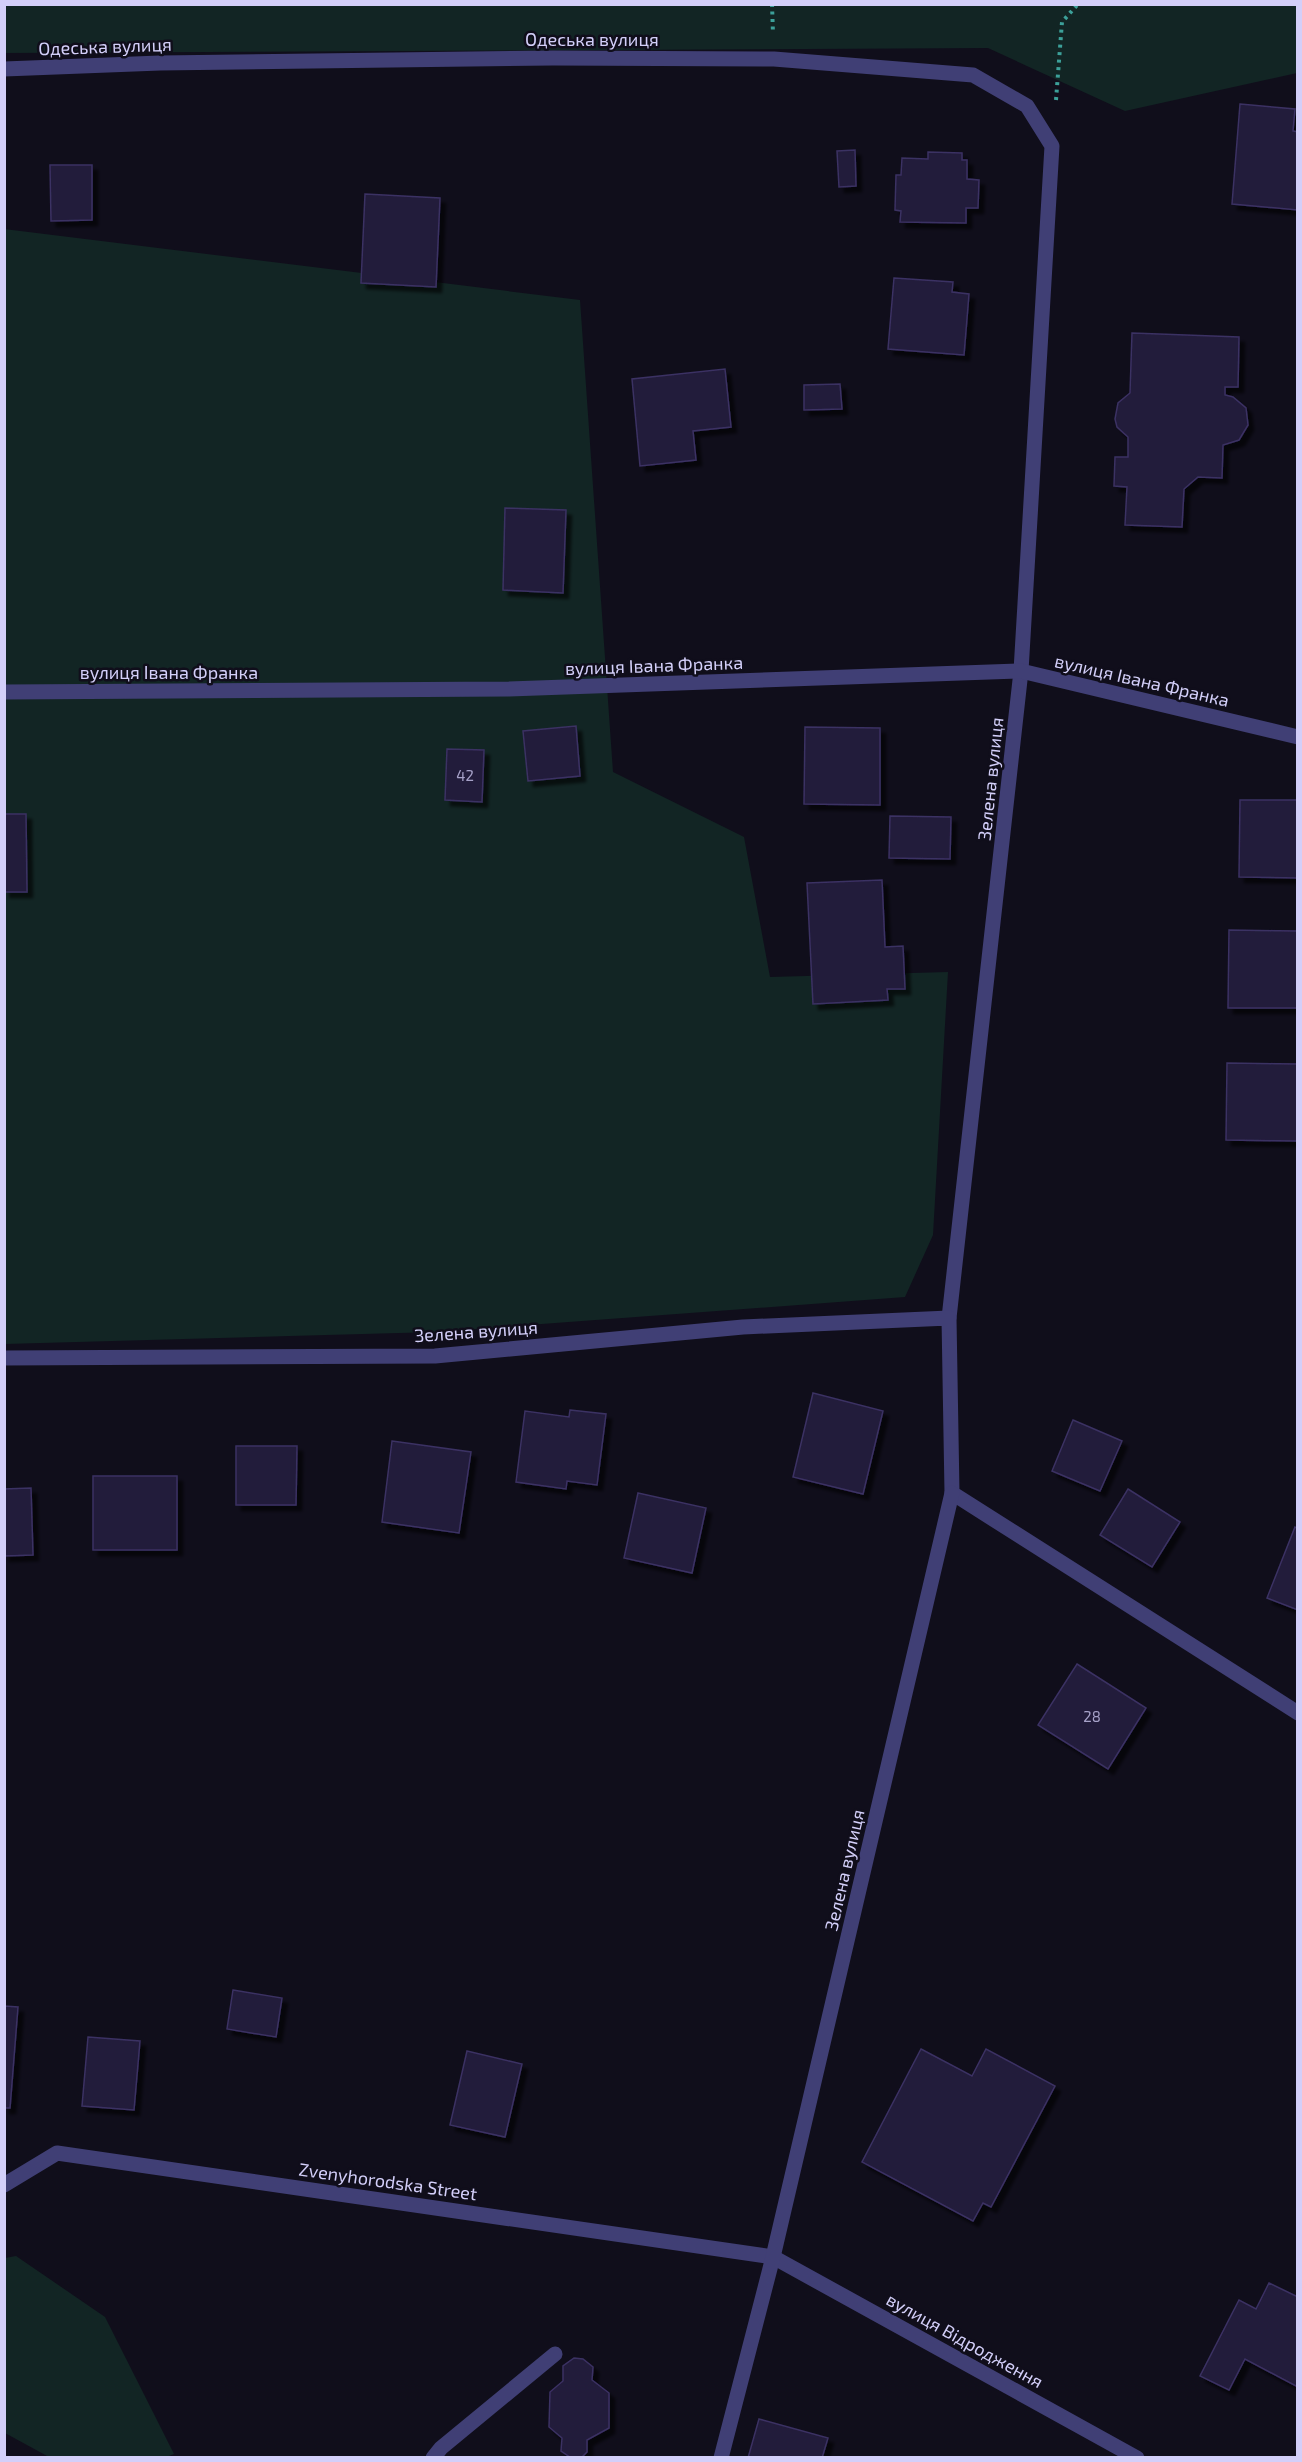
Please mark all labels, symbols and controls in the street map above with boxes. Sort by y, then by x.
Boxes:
street label: Одеська вулиця [525,28,659,50]
street label: Одеська вулиця [38,33,172,59]
street label: вулиця Івана Франка [1053,649,1231,711]
street label: вулиця Івана Франка [565,651,743,679]
street label: вулиця Івана Франка [80,661,258,683]
street label: Зелена вулиця [973,716,1007,842]
house number: 42 [456,766,474,784]
street label: Зелена вулиця [413,1316,539,1346]
house number: 28 [1083,1707,1101,1725]
street label: Зелена вулиця [819,1807,869,1933]
street label: Zvenyhorodska Street [298,2158,479,2204]
street label: вулиця Відродження [883,2288,1047,2392]

